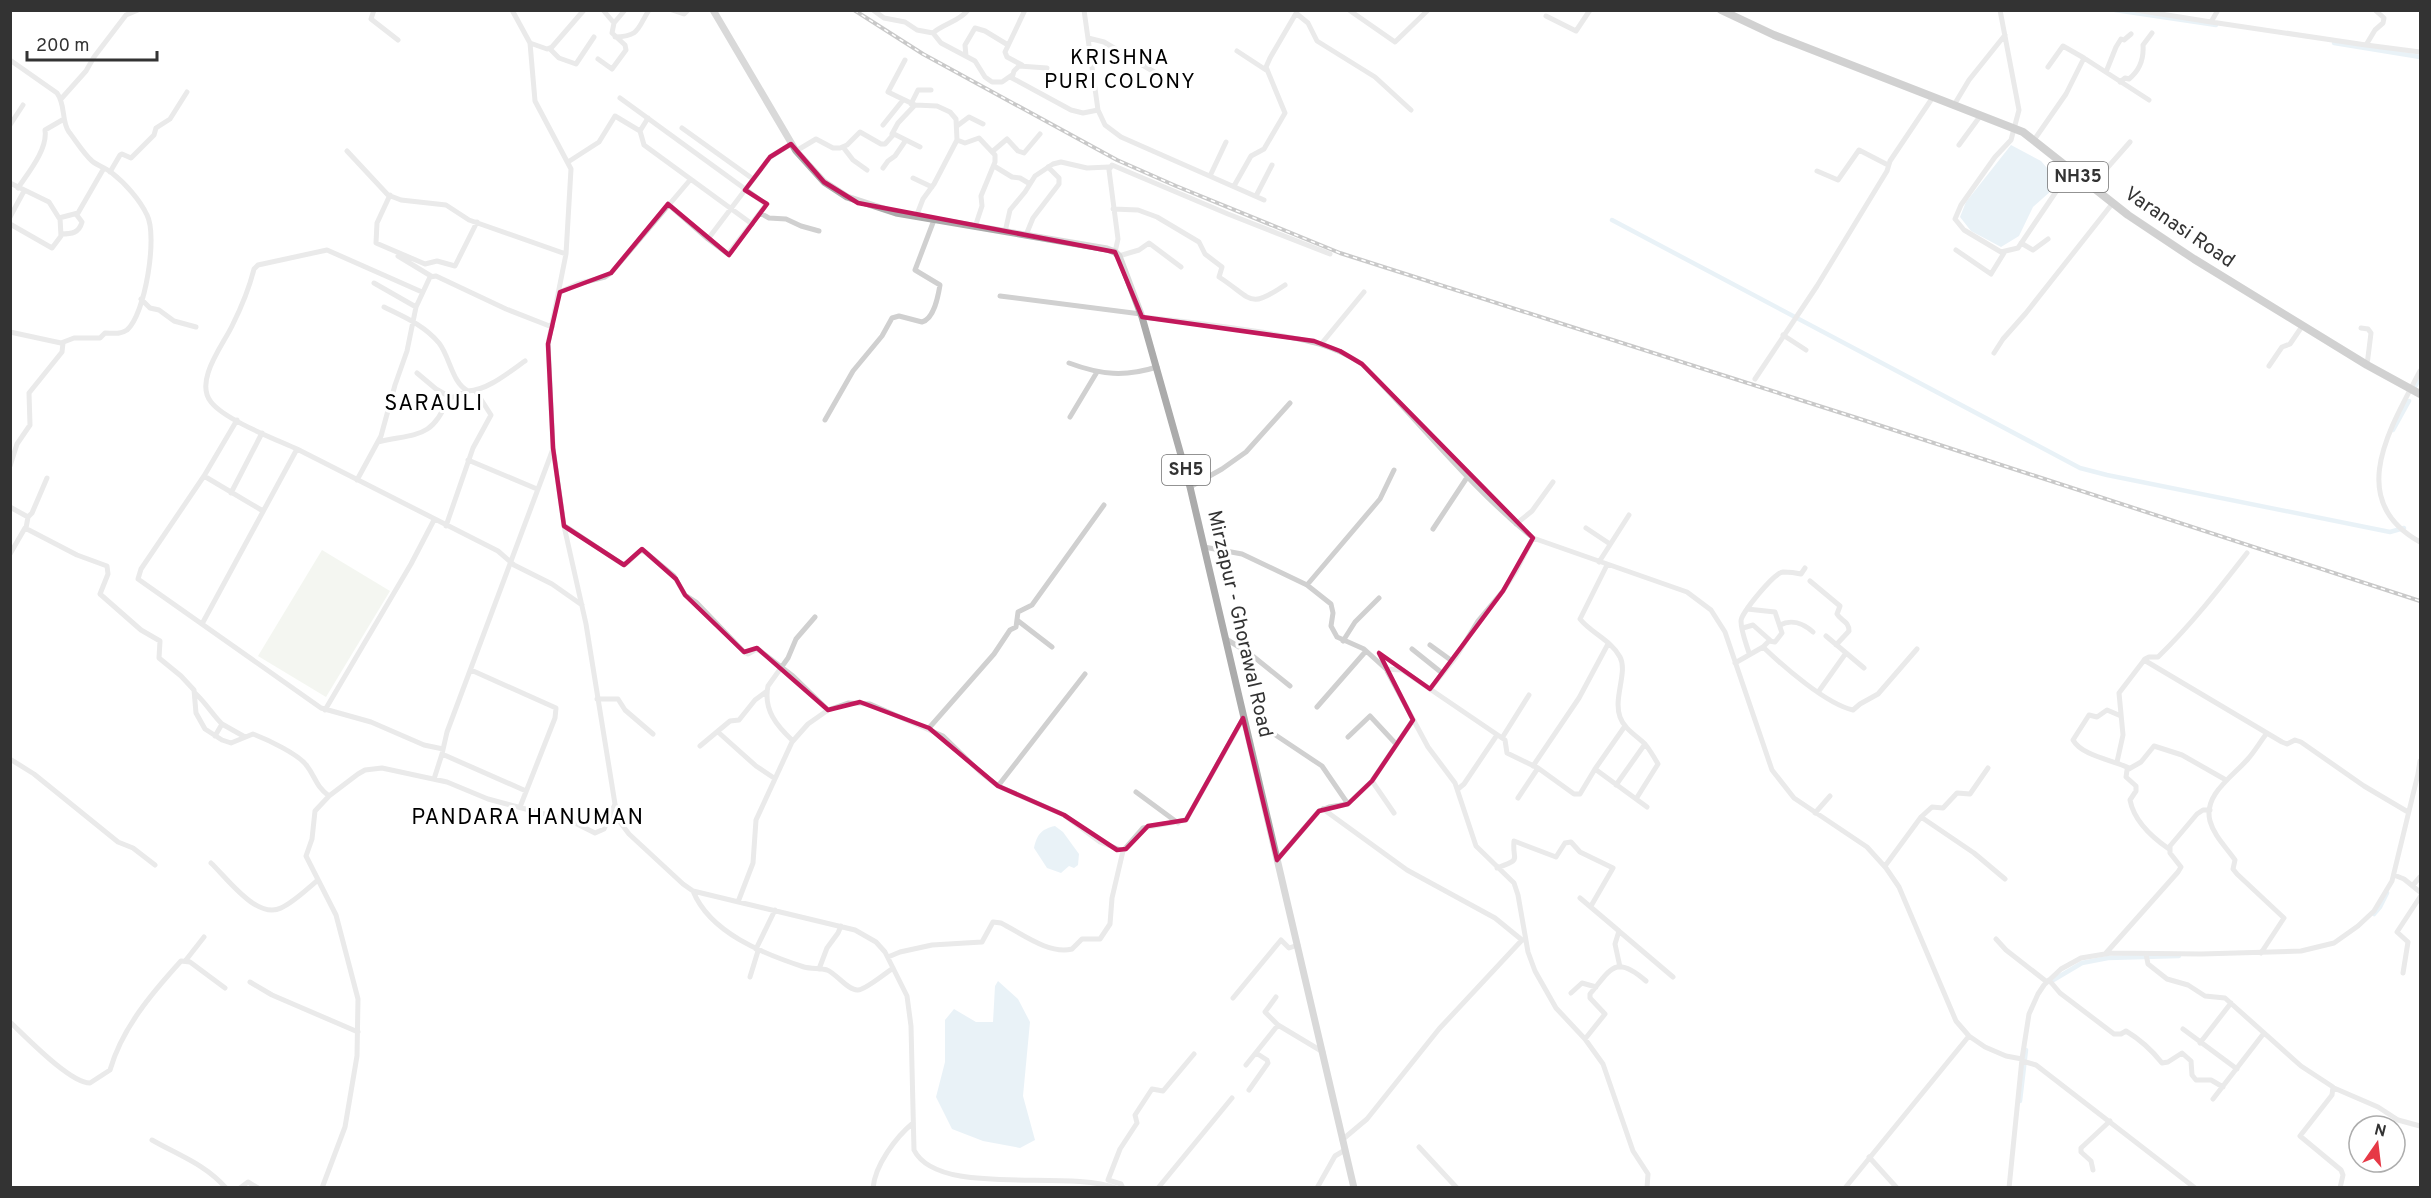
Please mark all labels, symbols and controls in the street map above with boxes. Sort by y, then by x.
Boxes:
scale bar [27,24,158,62]
text: 200 m [36,35,89,58]
district label: KRISHNA PURI COLONY [1044,45,1196,96]
road number: NH35 [2048,162,2108,192]
street label: Varanasi Road [2119,181,2239,275]
district label: SARAULI [384,391,484,418]
road number: SH5 [1162,455,1210,485]
street label: Mirzapur - Ghorawal Road [1200,508,1278,740]
district label: PANDARA HANUMAN [411,805,645,832]
north arrow [2347,1114,2407,1174]
text: N [2372,1120,2388,1142]

